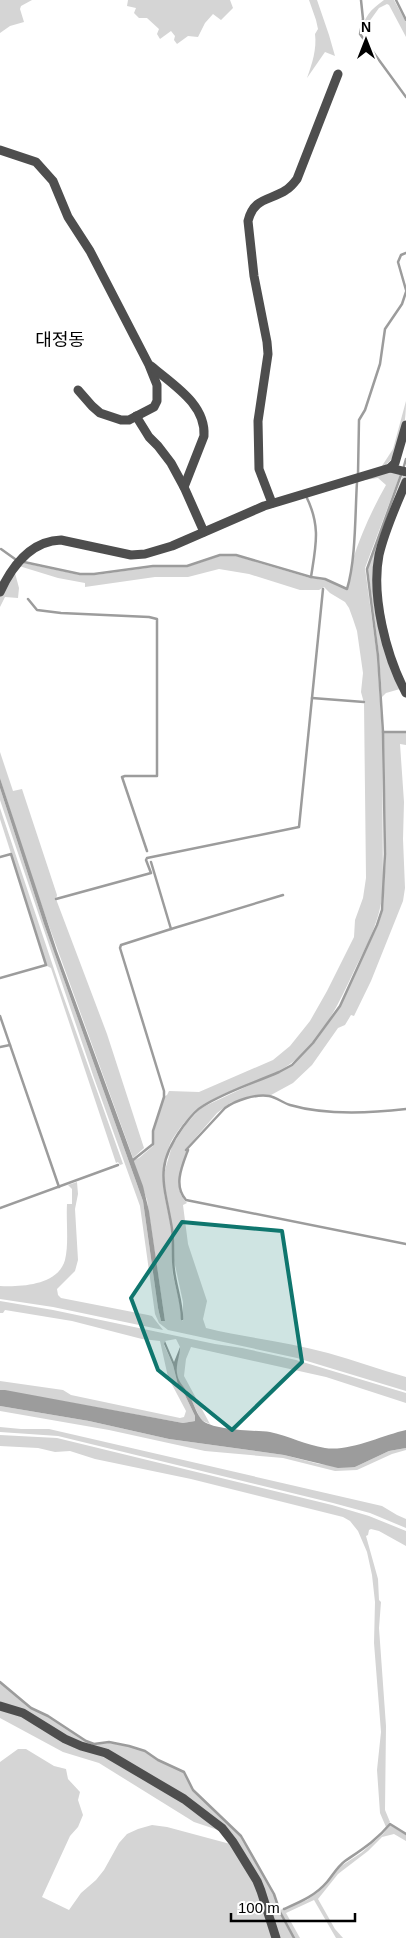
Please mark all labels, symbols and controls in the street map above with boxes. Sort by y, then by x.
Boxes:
north arrow [341,15,391,65]
text: N [361,19,371,35]
district label: 대정동 [35,330,85,350]
scale bar [231,1890,355,1922]
text: 100 m [238,1899,280,1916]

